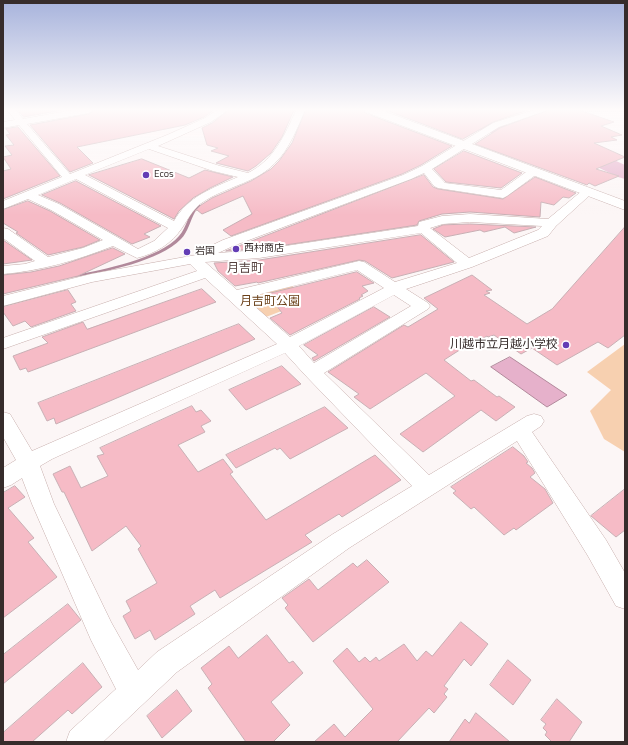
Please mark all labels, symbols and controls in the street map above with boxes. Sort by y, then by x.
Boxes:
place label: Ecos [154,169,174,181]
marker: Ecos [141,170,151,180]
place label: 西村商店 [244,243,284,255]
marker: 西村商店 [231,244,241,254]
place label: 岩国 [195,246,215,258]
marker: 岩国 [182,247,192,257]
district label: 月吉町 [227,262,263,276]
park label: 月吉町公園 [240,295,300,309]
place label: 川越市立月越小学校 [450,338,558,352]
marker: 川越市立月越小学校 [561,340,571,350]

